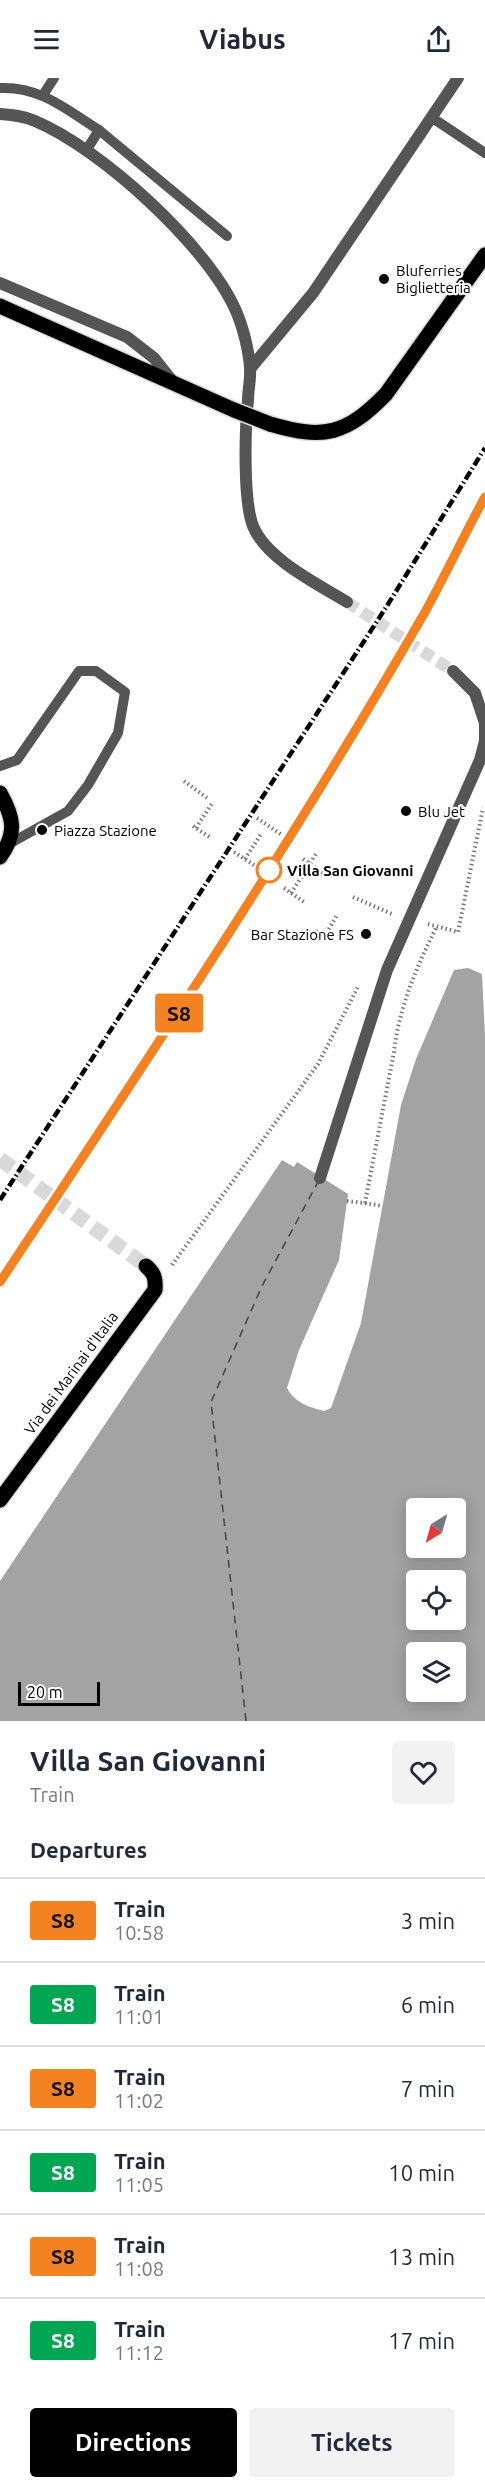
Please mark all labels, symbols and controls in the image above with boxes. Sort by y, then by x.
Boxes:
icon: menu [30,23,63,56]
icon: share [422,23,455,56]
text: Viabus [199,24,286,54]
place label: Bluferries Biglietteria [396,262,471,296]
marker: Bluferries Biglietteria [377,272,391,286]
place label: Blu Jet [418,803,465,820]
marker: Blu Jet [399,804,413,818]
place label: Piazza Stazione [54,822,157,839]
marker: Piazza Stazione [35,823,49,837]
marker: Villa San Giovanni [256,857,282,883]
place label: Villa San Giovanni [287,862,413,879]
place label: Bar Stazione FS [251,926,354,943]
marker: Bar Stazione FS [359,927,373,941]
line badge: S8 [152,994,206,1032]
text: S8 [167,1001,191,1025]
street label: Via dei Marinai d'Italia [21,1308,121,1438]
north arrow [406,1498,466,1558]
map controls [406,1498,466,1702]
button: locate [406,1570,466,1630]
button: layers [406,1642,466,1702]
scale bar [18,1679,100,1706]
text: 20 m [27,1683,63,1701]
button: heart [392,1741,455,1804]
text: Villa San Giovanni [30,1745,266,1776]
text: Train [30,1783,75,1806]
text: Departures [30,1837,147,1862]
text: Train [114,1896,166,1921]
text: S8 [51,1908,75,1932]
text: 3 min [401,1908,455,1933]
text: 10:58 [114,1921,164,1944]
text: Train [114,1980,166,2005]
text: S8 [51,1992,75,2016]
text: 6 min [401,1992,455,2017]
text: 11:01 [114,2005,164,2028]
text: Train [114,2064,166,2089]
text: S8 [51,2076,75,2100]
text: 7 min [401,2076,455,2101]
text: 11:02 [114,2089,164,2112]
text: Train [114,2148,166,2173]
text: S8 [51,2160,75,2184]
text: 10 min [388,2160,455,2185]
text: 11:05 [114,2173,164,2196]
text: Train [114,2232,166,2257]
text: S8 [51,2244,75,2268]
text: 13 min [388,2244,455,2269]
text: 11:08 [114,2257,164,2280]
text: Train [114,2316,166,2341]
text: S8 [51,2328,75,2352]
text: 17 min [388,2328,455,2353]
text: 11:12 [114,2341,164,2364]
button: Directions [30,2408,237,2477]
button: Tickets [249,2408,455,2477]

